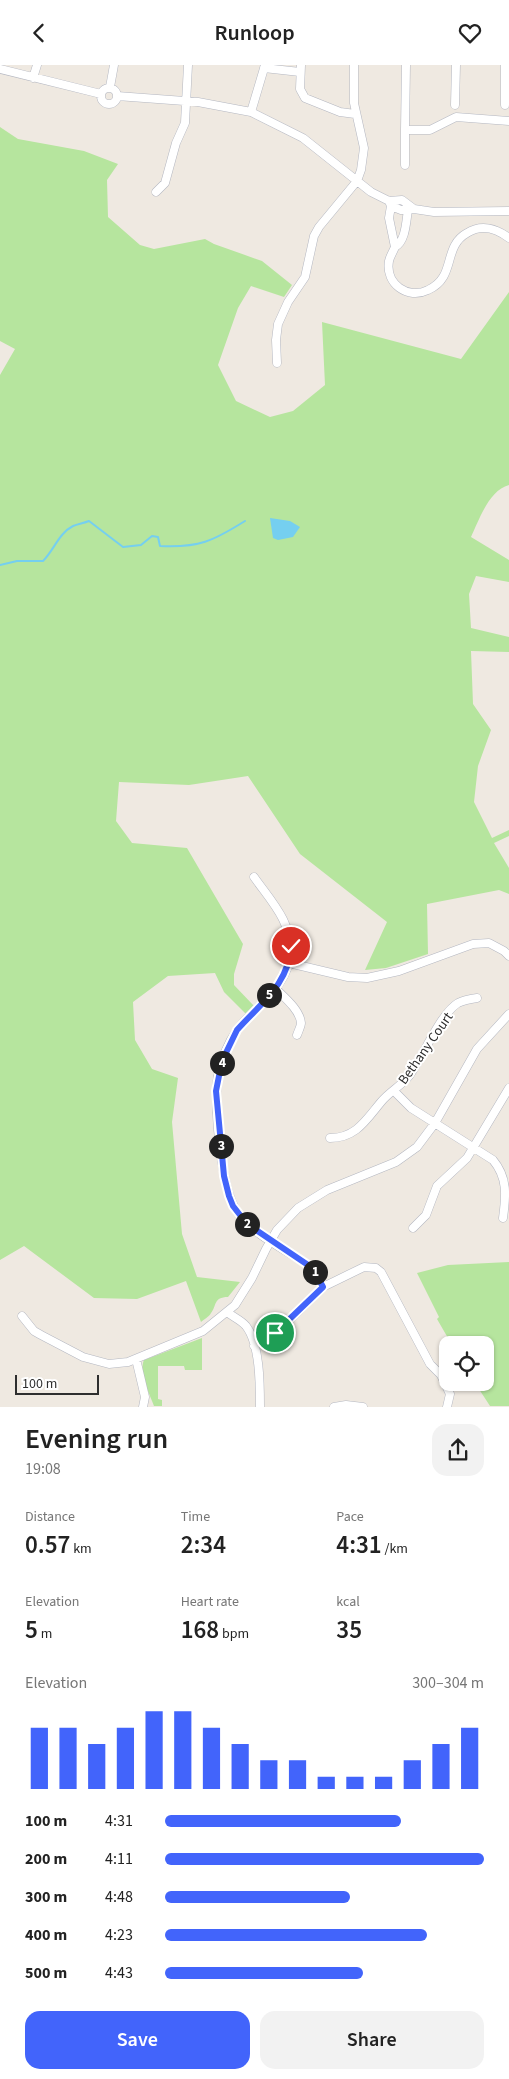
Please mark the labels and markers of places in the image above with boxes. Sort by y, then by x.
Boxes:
pin [270,925,312,967]
pin: 5 [256,983,282,1007]
pin: 4 [210,1051,234,1075]
pin: 3 [208,1133,234,1159]
pin: 2 [234,1211,260,1237]
pin: 1 [302,1259,328,1285]
pin [254,1312,296,1354]

